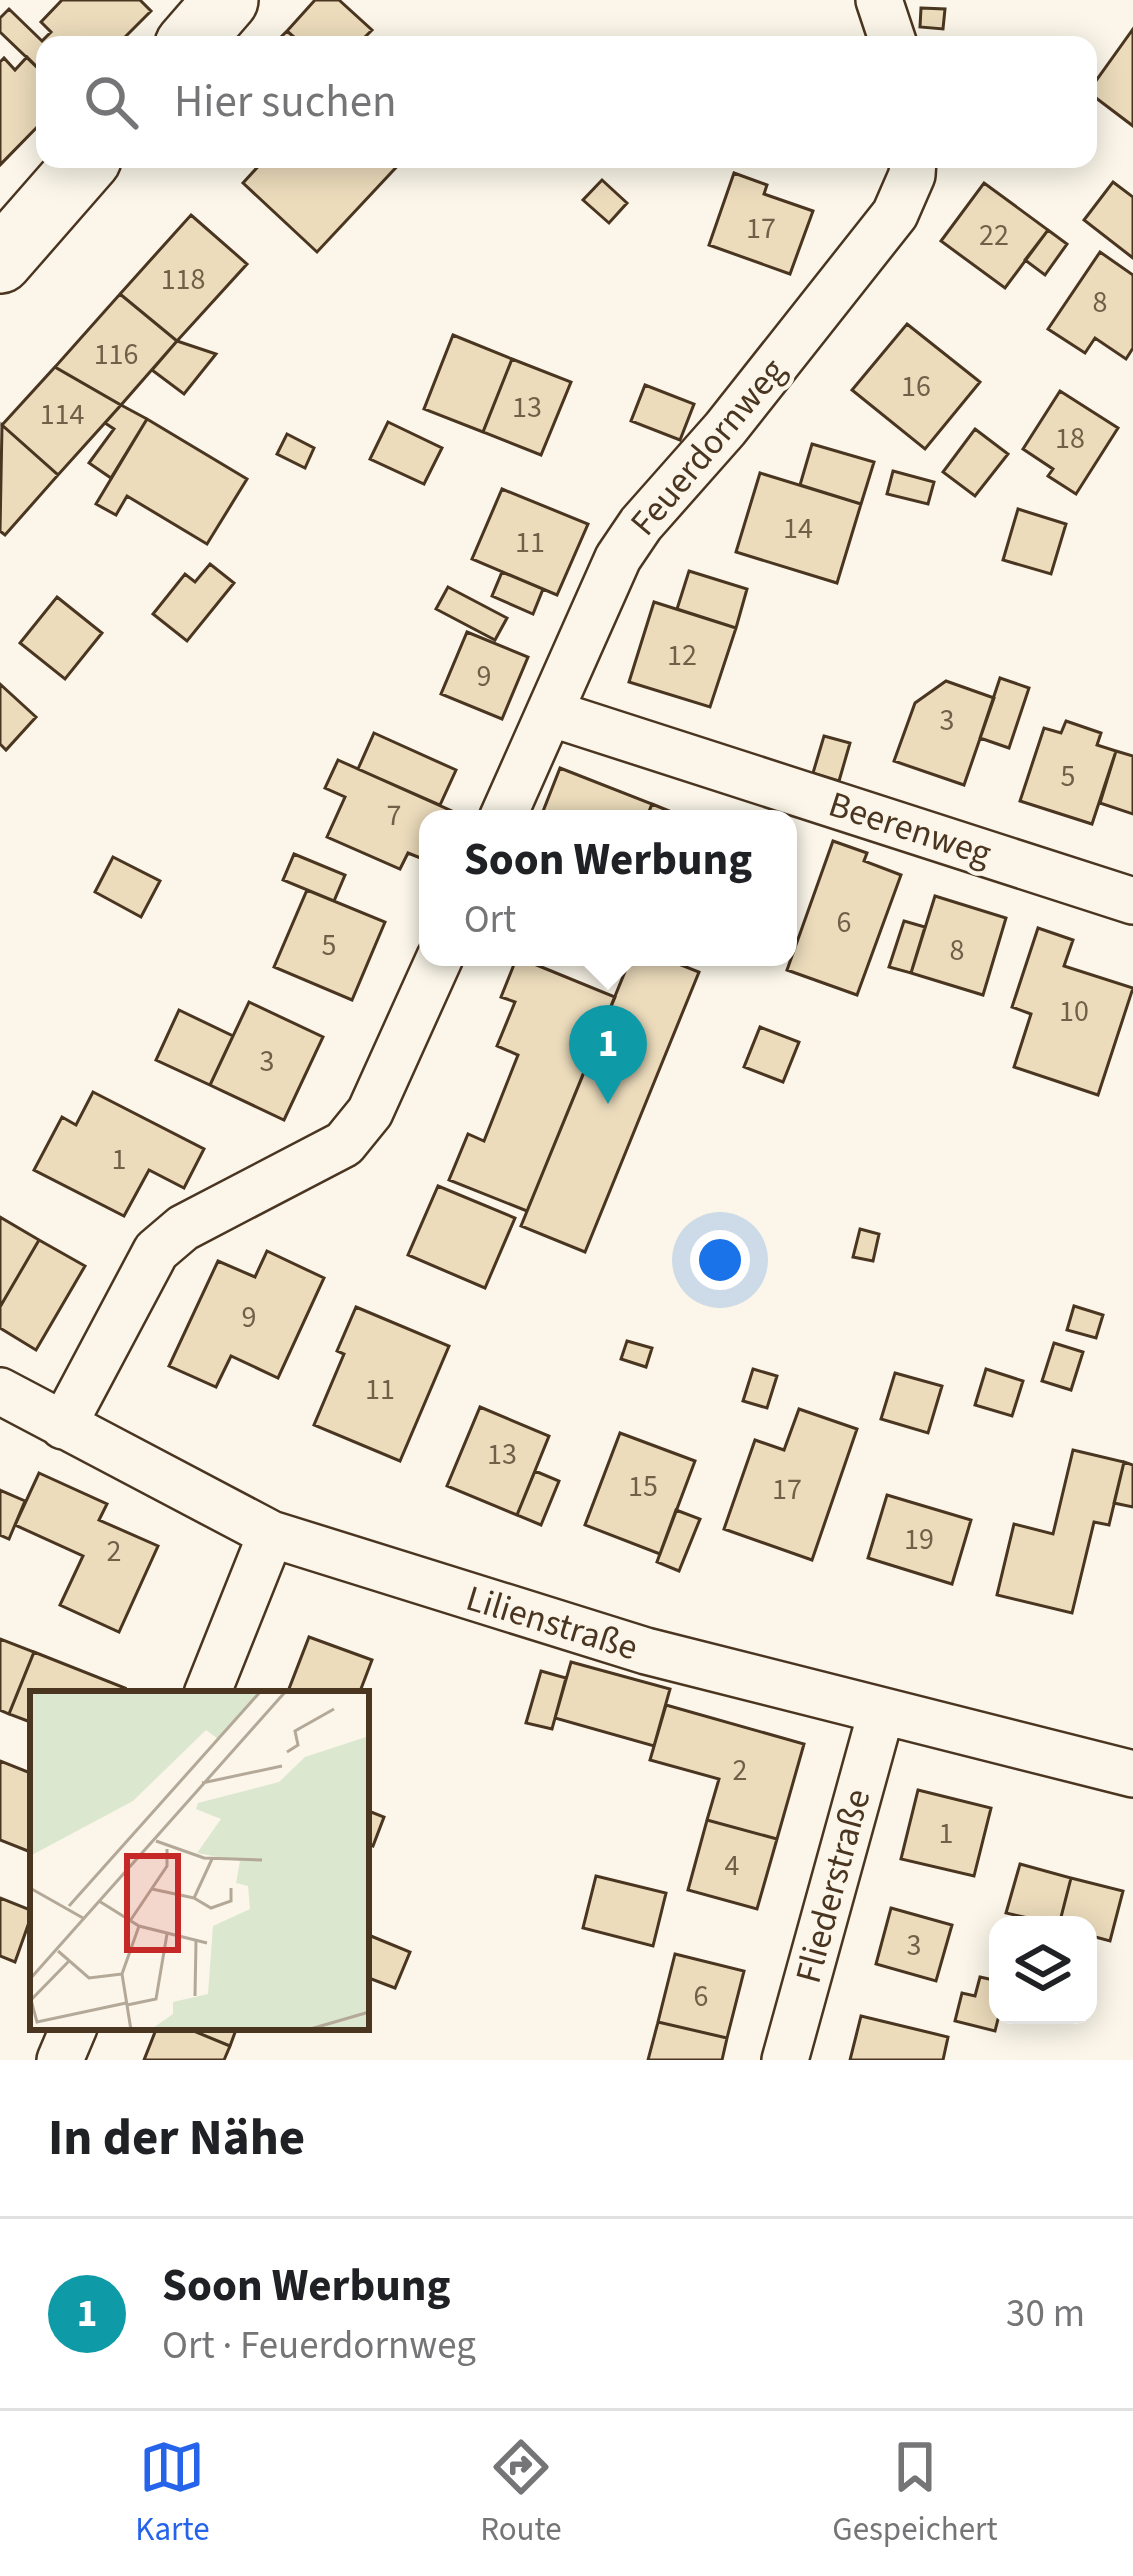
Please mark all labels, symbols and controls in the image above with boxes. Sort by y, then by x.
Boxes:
search box [36,36,1097,168]
icon: search [78,69,144,135]
text: Hier suchen [174,70,397,134]
house number: 17 [746,207,776,250]
house number: 22 [979,214,1009,257]
house number: 118 [161,258,205,301]
house number: 8 [1093,281,1107,324]
house number: 116 [94,333,138,376]
street label: Feuerdornweg [618,347,798,547]
house number: 16 [901,365,931,408]
house number: 13 [512,386,542,429]
house number: 114 [40,393,84,436]
house number: 18 [1055,417,1085,460]
house number: 14 [783,507,813,550]
house number: 11 [515,521,545,564]
house number: 12 [667,634,697,677]
house number: 9 [477,655,491,698]
house number: 3 [940,699,954,742]
house number: 5 [1061,755,1075,798]
street label: Beerenweg [822,779,998,879]
house number: 7 [387,794,401,837]
popup [419,810,797,966]
text: Soon Werbung [464,828,752,892]
text: Ort [464,892,516,948]
house number: 6 [837,901,851,944]
house number: 5 [322,924,336,967]
house number: 8 [950,929,964,972]
house number: 10 [1059,990,1089,1033]
pin: 1 [569,1005,647,1104]
house number: 3 [260,1040,274,1083]
house number: 1 [112,1138,126,1181]
your location [690,1230,750,1290]
house number: 9 [242,1296,256,1339]
house number: 11 [365,1368,395,1411]
house number: 13 [487,1433,517,1476]
house number: 15 [628,1465,658,1508]
house number: 17 [772,1468,802,1511]
house number: 19 [904,1518,934,1561]
house number: 2 [107,1530,121,1573]
street label: Lilienstraße [460,1573,644,1673]
inset map [30,1691,369,2030]
house number: 2 [733,1749,747,1792]
street label: Fliederstraße [783,1783,883,1989]
house number: 1 [939,1812,953,1855]
house number: 4 [725,1844,740,1887]
map controls [989,1916,1097,2024]
button: layers [989,1916,1097,2024]
house number: 3 [907,1924,921,1967]
house number: 6 [694,1975,708,2018]
text: In der Nähe [48,2102,305,2174]
text: Soon Werbung [162,2254,451,2318]
text: 1 [77,2286,97,2342]
text: 30 m [1006,2286,1085,2342]
text: Ort · Feuerdornweg [162,2318,476,2374]
tab: Karte [135,2434,210,2553]
tab: Route [480,2434,562,2553]
tab: Gespeichert [832,2434,998,2553]

